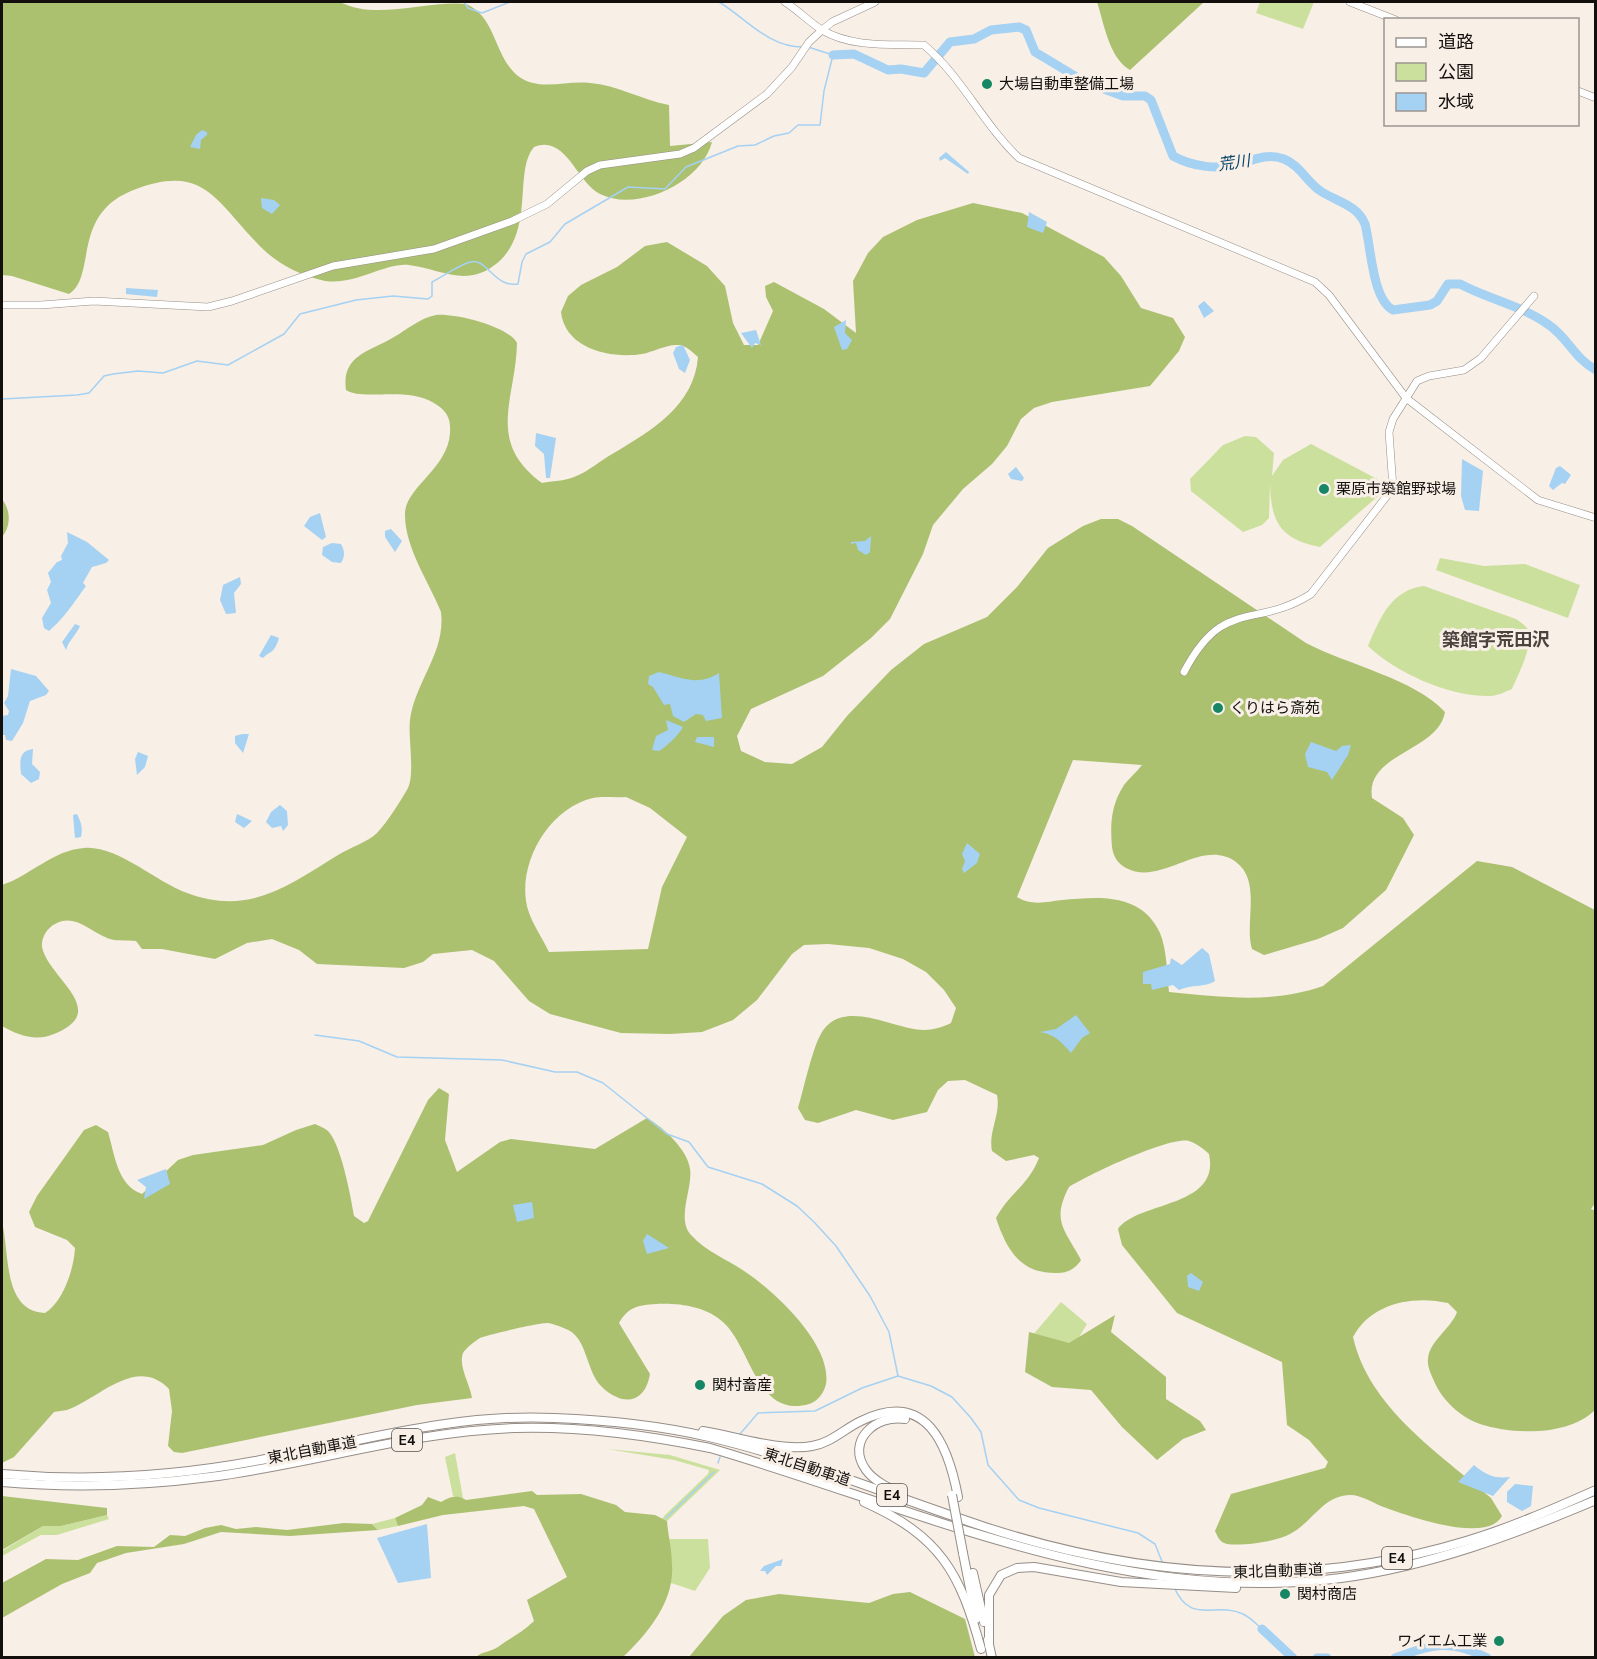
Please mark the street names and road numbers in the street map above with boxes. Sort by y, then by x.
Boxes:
road number: E4 [392,1429,422,1451]
street label: 東北自動車道 [266,1432,358,1468]
street label: 東北自動車道 [761,1444,853,1490]
road number: E4 [877,1484,907,1506]
road number: E4 [1382,1547,1412,1569]
street label: 東北自動車道 [1233,1559,1323,1583]

